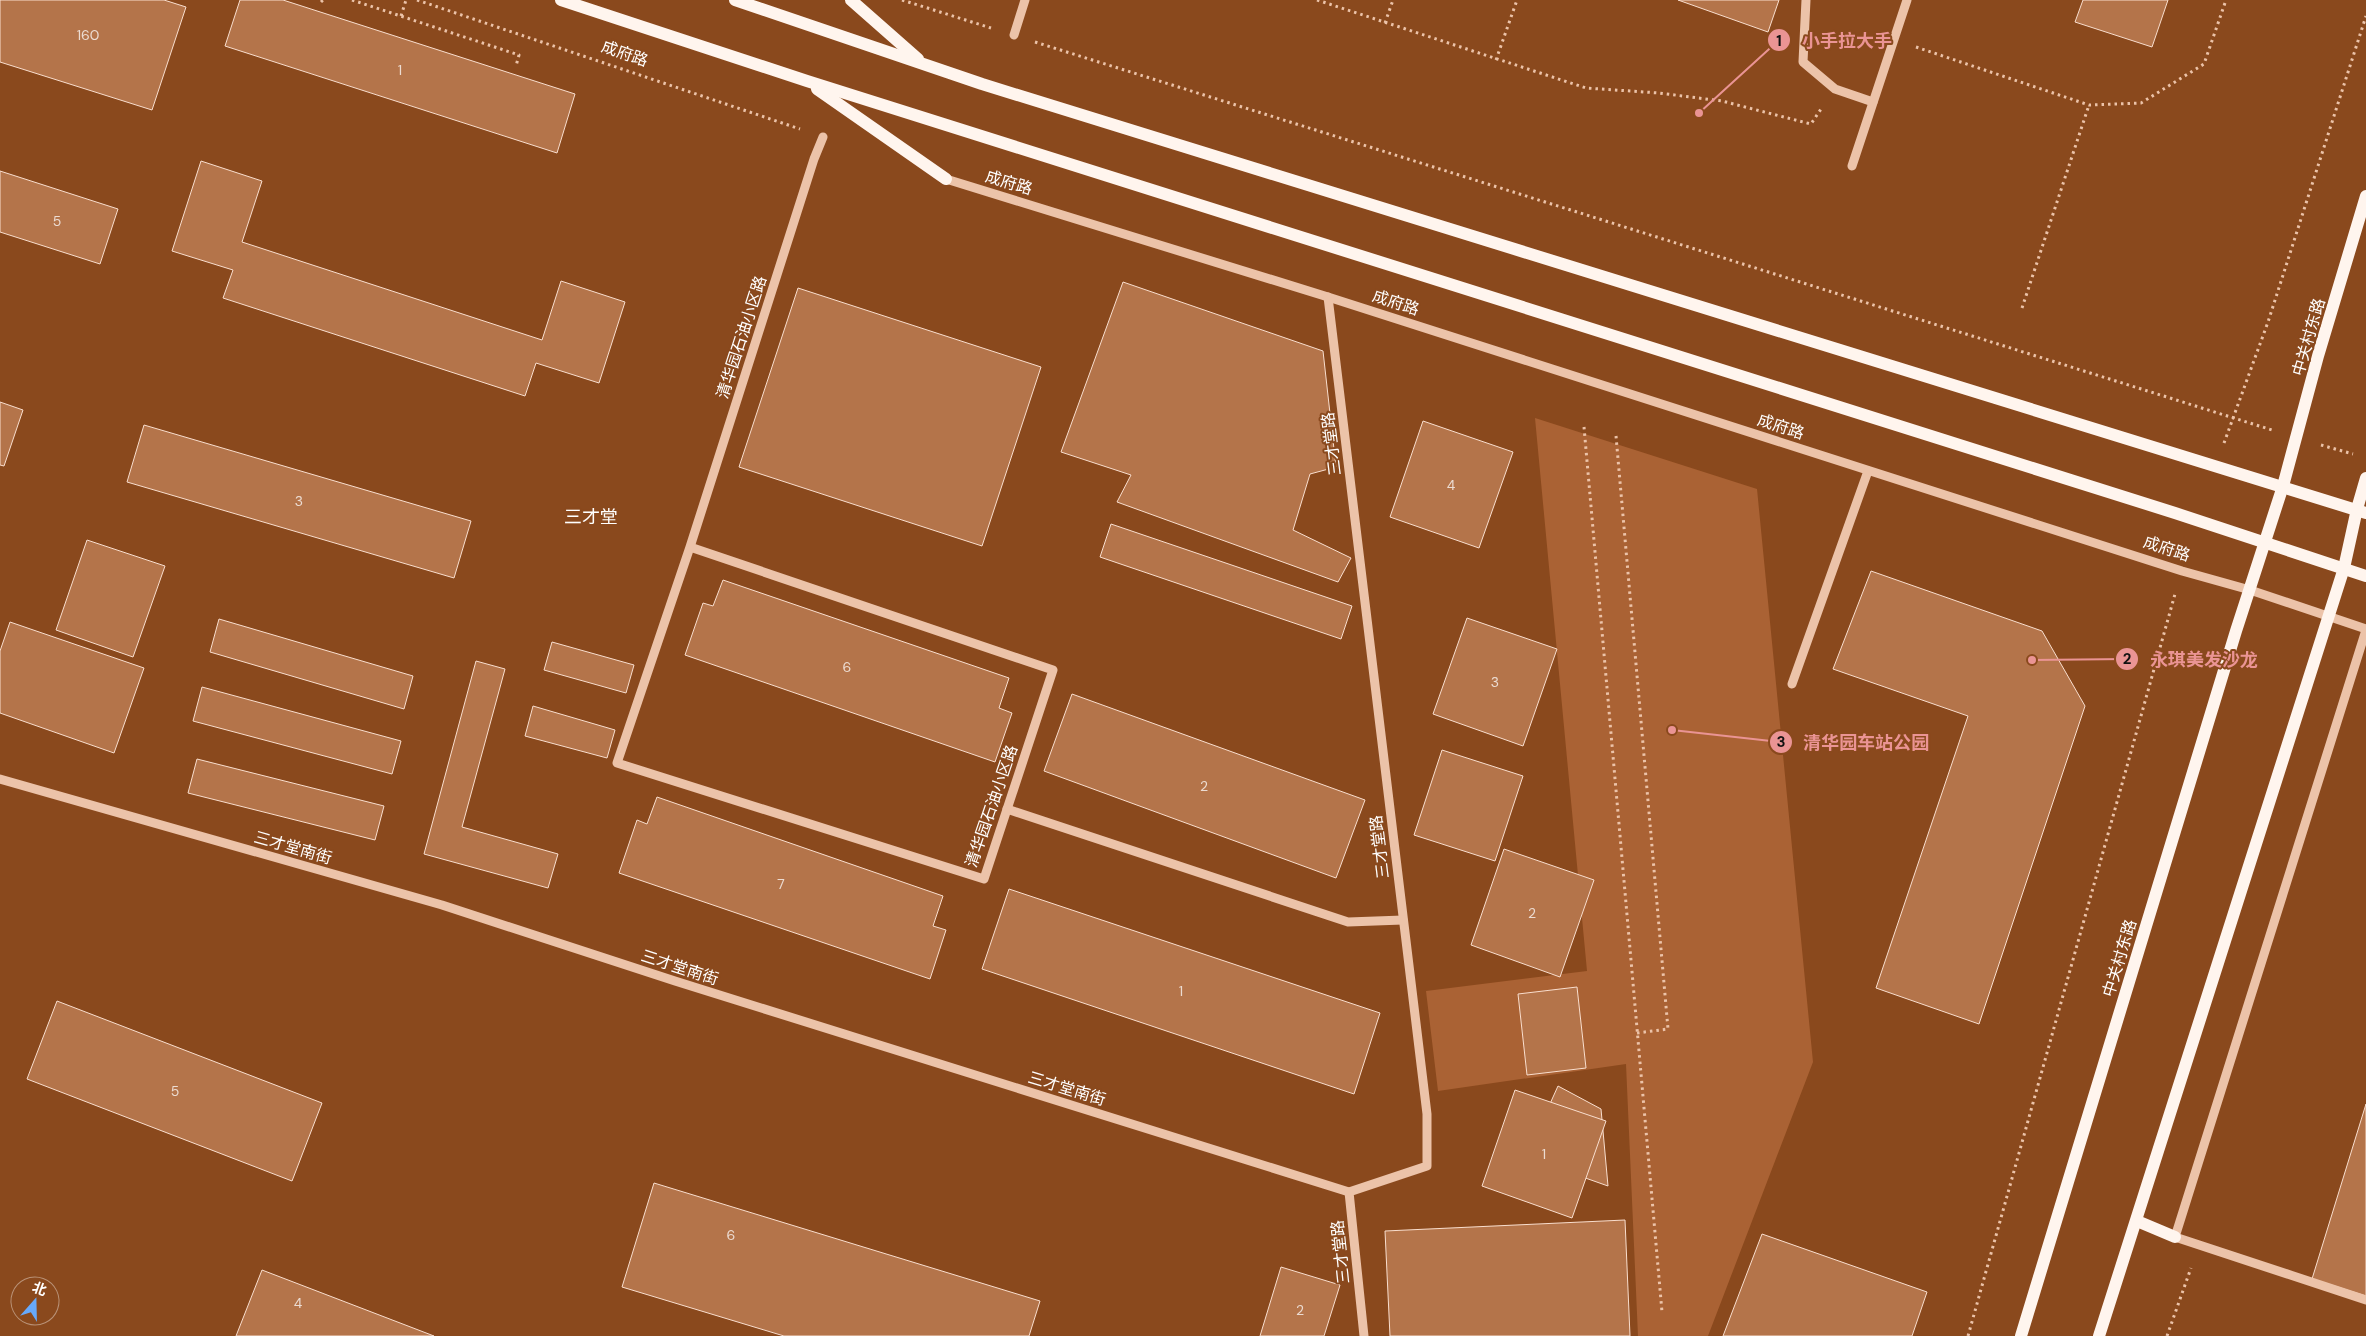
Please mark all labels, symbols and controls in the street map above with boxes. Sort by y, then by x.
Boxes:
callout: 小手拉大手 [1767,24,1902,57]
house number: 160 [77,26,99,44]
text: 小手拉大手 [1802,29,1892,53]
text: 1 [1776,31,1782,51]
street label: 成府路 [599,36,651,71]
house number: 1 [398,61,402,79]
street label: 成府路 [983,165,1035,200]
house number: 5 [53,212,61,230]
street label: 清华园石油小区路 [712,273,771,401]
street label: 成府路 [1370,285,1422,320]
street label: 中关村东路 [2287,296,2330,378]
street label: 成府路 [1755,409,1807,444]
street label: 三才堂路 [1317,411,1346,477]
house number: 4 [1447,476,1456,494]
house number: 3 [295,492,303,510]
district label: 三才堂 [564,505,618,529]
street label: 成府路 [2141,531,2193,566]
callout: 永琪美发沙龙 [2115,643,2268,676]
text: 永琪美发沙龙 [2150,648,2258,672]
text: 2 [2123,649,2132,669]
house number: 6 [843,658,851,676]
house number: 3 [1491,673,1499,691]
callout: 清华园车站公园 [1768,726,1939,759]
text: 清华园车站公园 [1803,731,1929,755]
text: 3 [1776,732,1786,752]
street label: 清华园石油小区路 [961,742,1022,870]
house number: 2 [1200,777,1208,795]
street label: 三才堂路 [1365,814,1394,880]
street label: 三才堂南街 [252,826,334,869]
house number: 7 [777,875,785,893]
house number: 2 [1528,904,1536,922]
street label: 中关村东路 [2098,917,2141,999]
street label: 三才堂南街 [639,945,721,990]
house number: 1 [1179,982,1183,1000]
street label: 三才堂南街 [1026,1067,1108,1110]
house number: 5 [171,1082,179,1100]
house number: 1 [1542,1145,1546,1163]
street label: 三才堂路 [1327,1219,1354,1285]
house number: 6 [727,1226,735,1244]
north arrow [10,1276,60,1326]
text: 北 [30,1278,49,1300]
house number: 4 [294,1294,303,1312]
house number: 2 [1296,1301,1304,1319]

